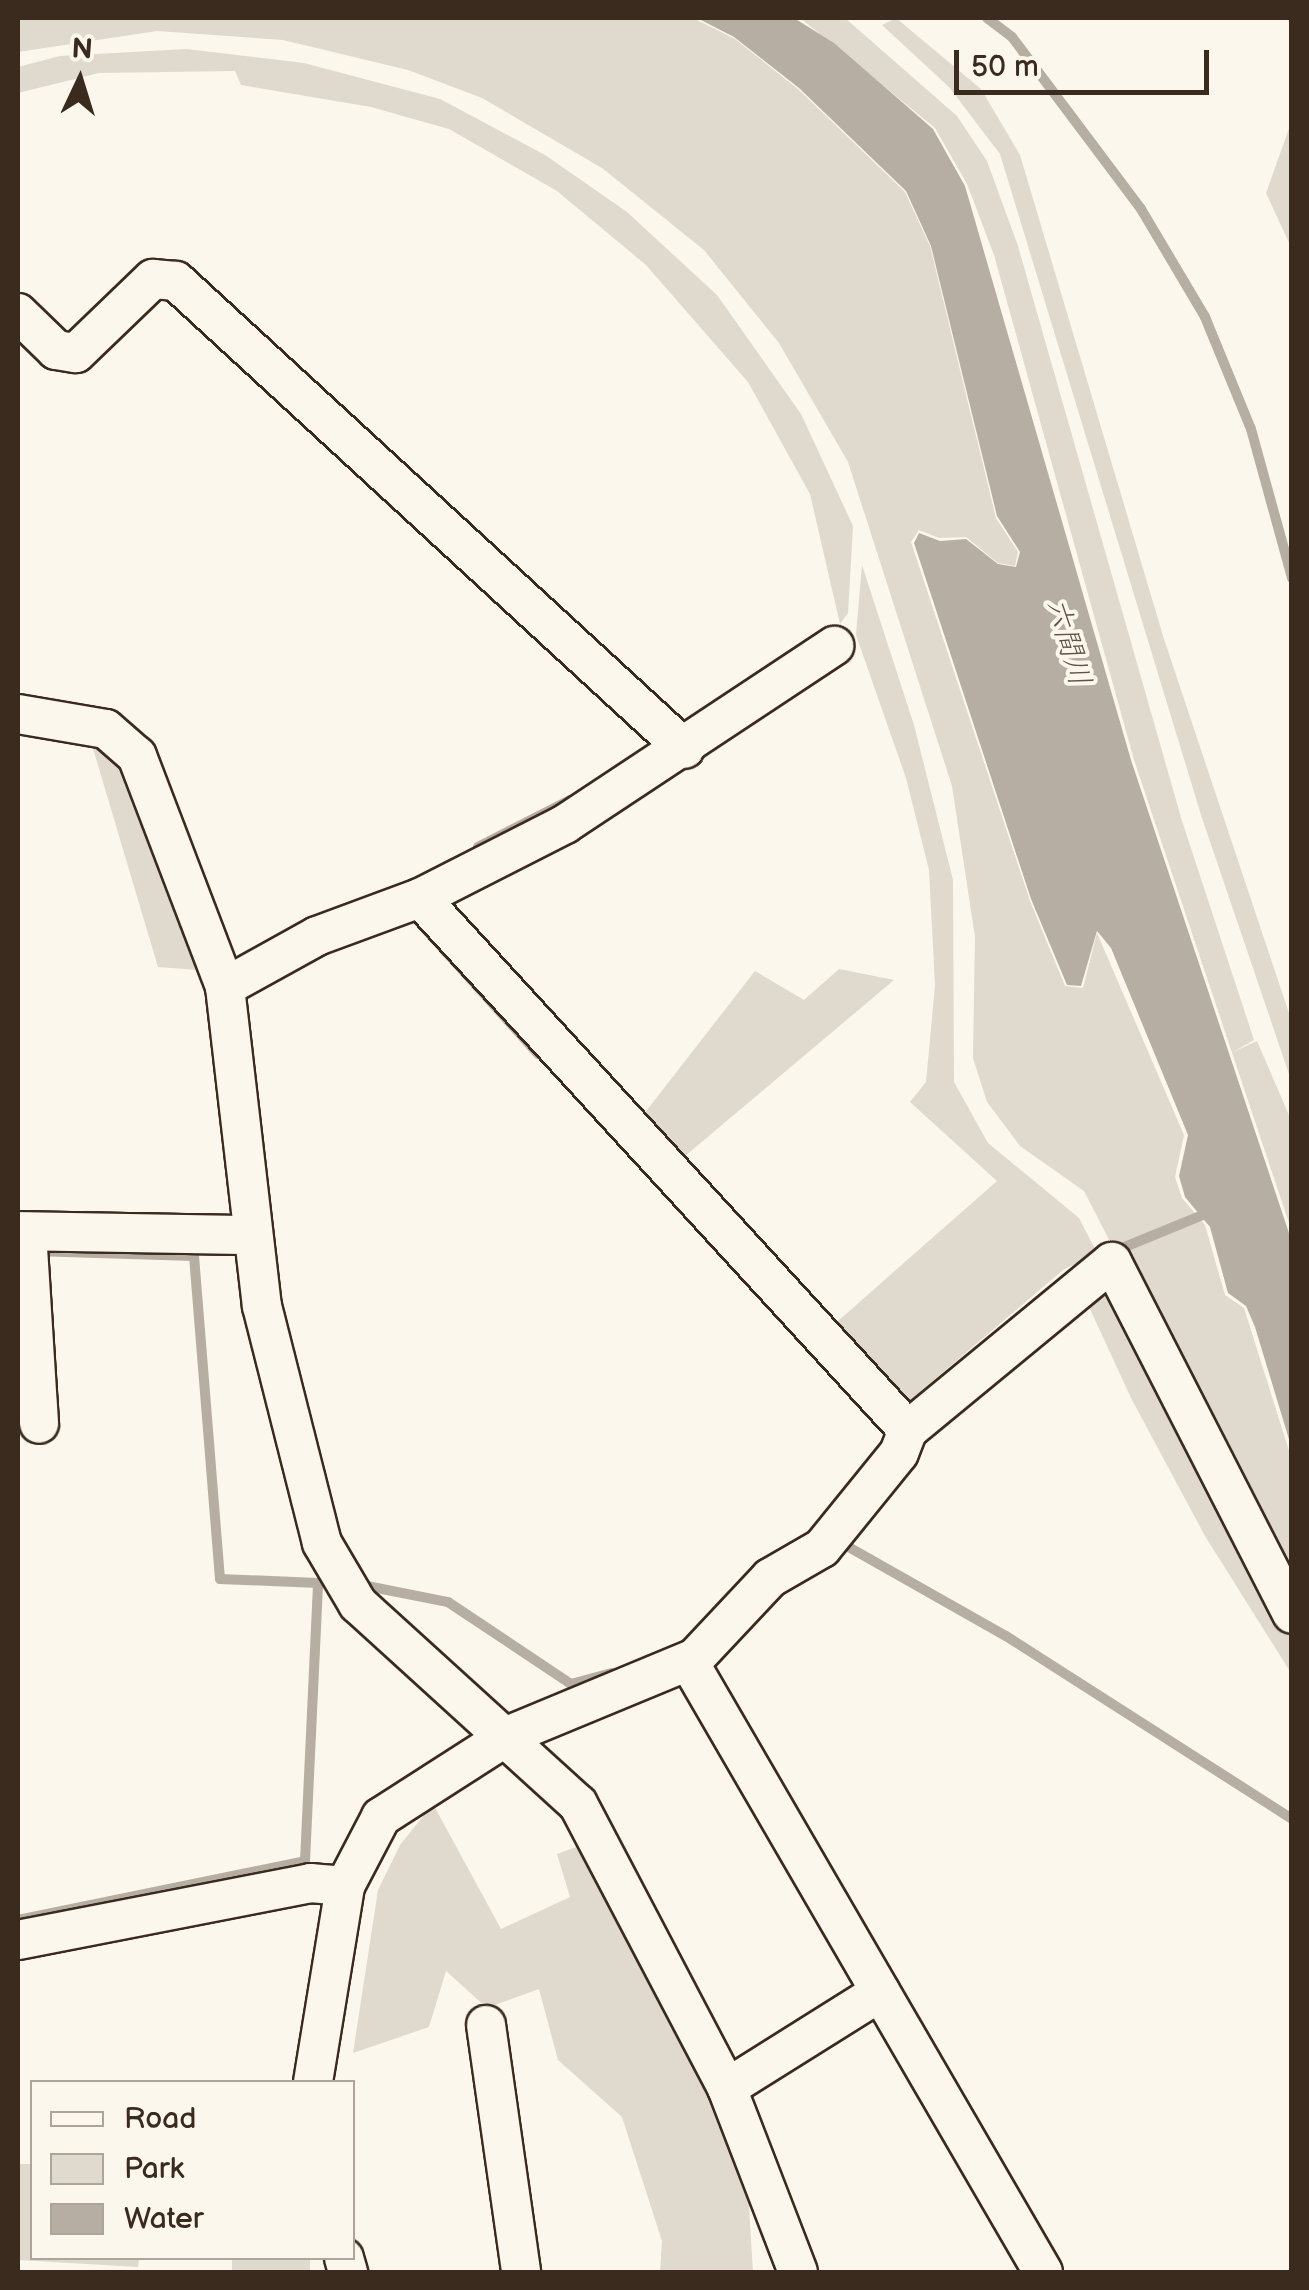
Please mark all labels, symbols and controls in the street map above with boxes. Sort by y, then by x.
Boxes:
north arrow [30,30,130,130]
scale bar [959,30,1214,92]
text: N [70,32,94,67]
text: 50 m [971,49,1039,85]
water label: 六間川 [1038,594,1098,690]
legend [30,2080,355,2260]
text: Road [124,2101,197,2137]
text: Park [124,2151,184,2187]
text: Water [124,2201,204,2237]

